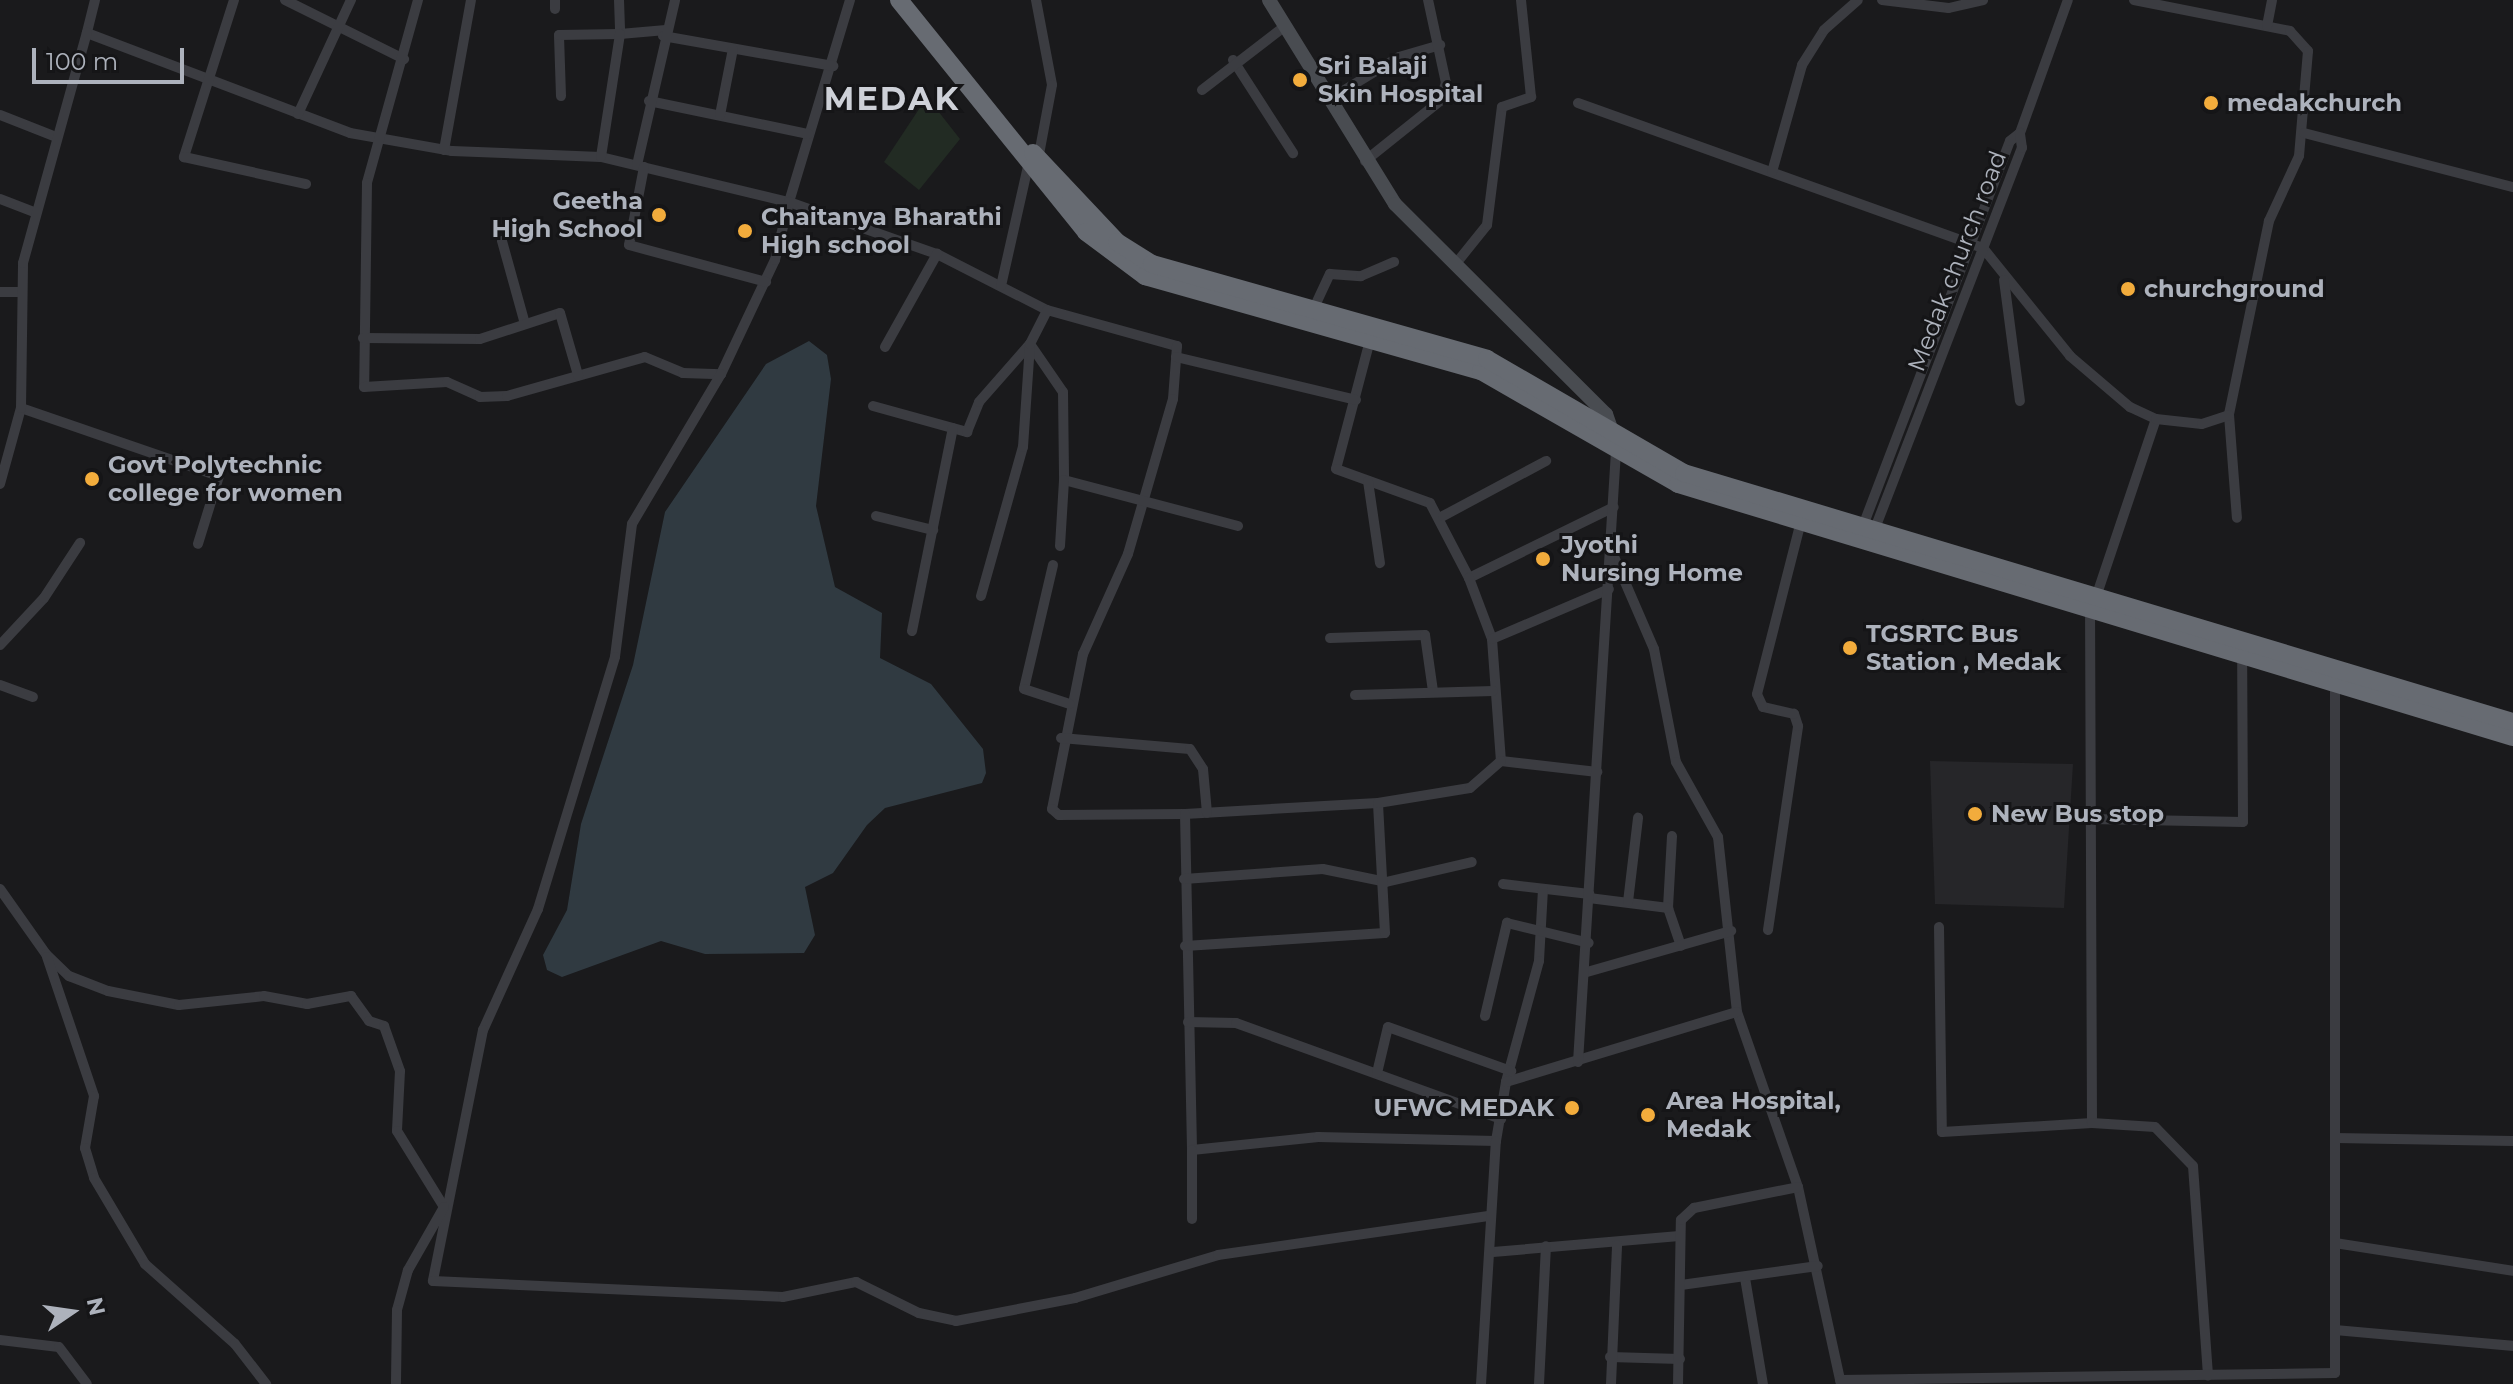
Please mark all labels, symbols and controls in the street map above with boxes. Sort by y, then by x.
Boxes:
scale bar [36,32,188,82]
text: 100 m [46,47,118,76]
place label: Sri Balaji Skin Hospital [1318,52,1483,108]
marker: Sri Balaji Skin Hospital [1289,69,1311,91]
district label: MEDAK [824,80,960,118]
place label: medakchurch [2227,89,2402,117]
marker: medakchurch [2202,94,2220,112]
street label: Medak church road [1902,147,2012,375]
place label: Geetha High School [491,187,643,243]
place label: Chaitanya Bharathi High school [761,203,1002,259]
marker: Geetha High School [650,206,668,224]
marker: Chaitanya Bharathi High school [736,222,754,240]
place label: churchground [2144,275,2325,303]
marker: churchground [2119,280,2137,298]
place label: Govt Polytechnic college for women [108,451,343,507]
marker: Govt Polytechnic college for women [83,470,101,488]
place label: Jyothi Nursing Home [1561,531,1743,587]
marker: Jyothi Nursing Home [1532,548,1554,570]
place label: TGSRTC Bus Station , Medak [1866,620,2061,676]
marker: TGSRTC Bus Station , Medak [1841,639,1859,657]
place label: New Bus stop [1991,800,2164,828]
marker: New Bus stop [1966,805,1984,823]
place label: Area Hospital, Medak [1666,1087,1841,1143]
place label: UFWC MEDAK [1373,1094,1554,1122]
marker: UFWC MEDAK [1561,1097,1583,1119]
marker: Area Hospital, Medak [1637,1104,1659,1126]
north arrow [32,1272,112,1352]
text: N [81,1295,111,1318]

